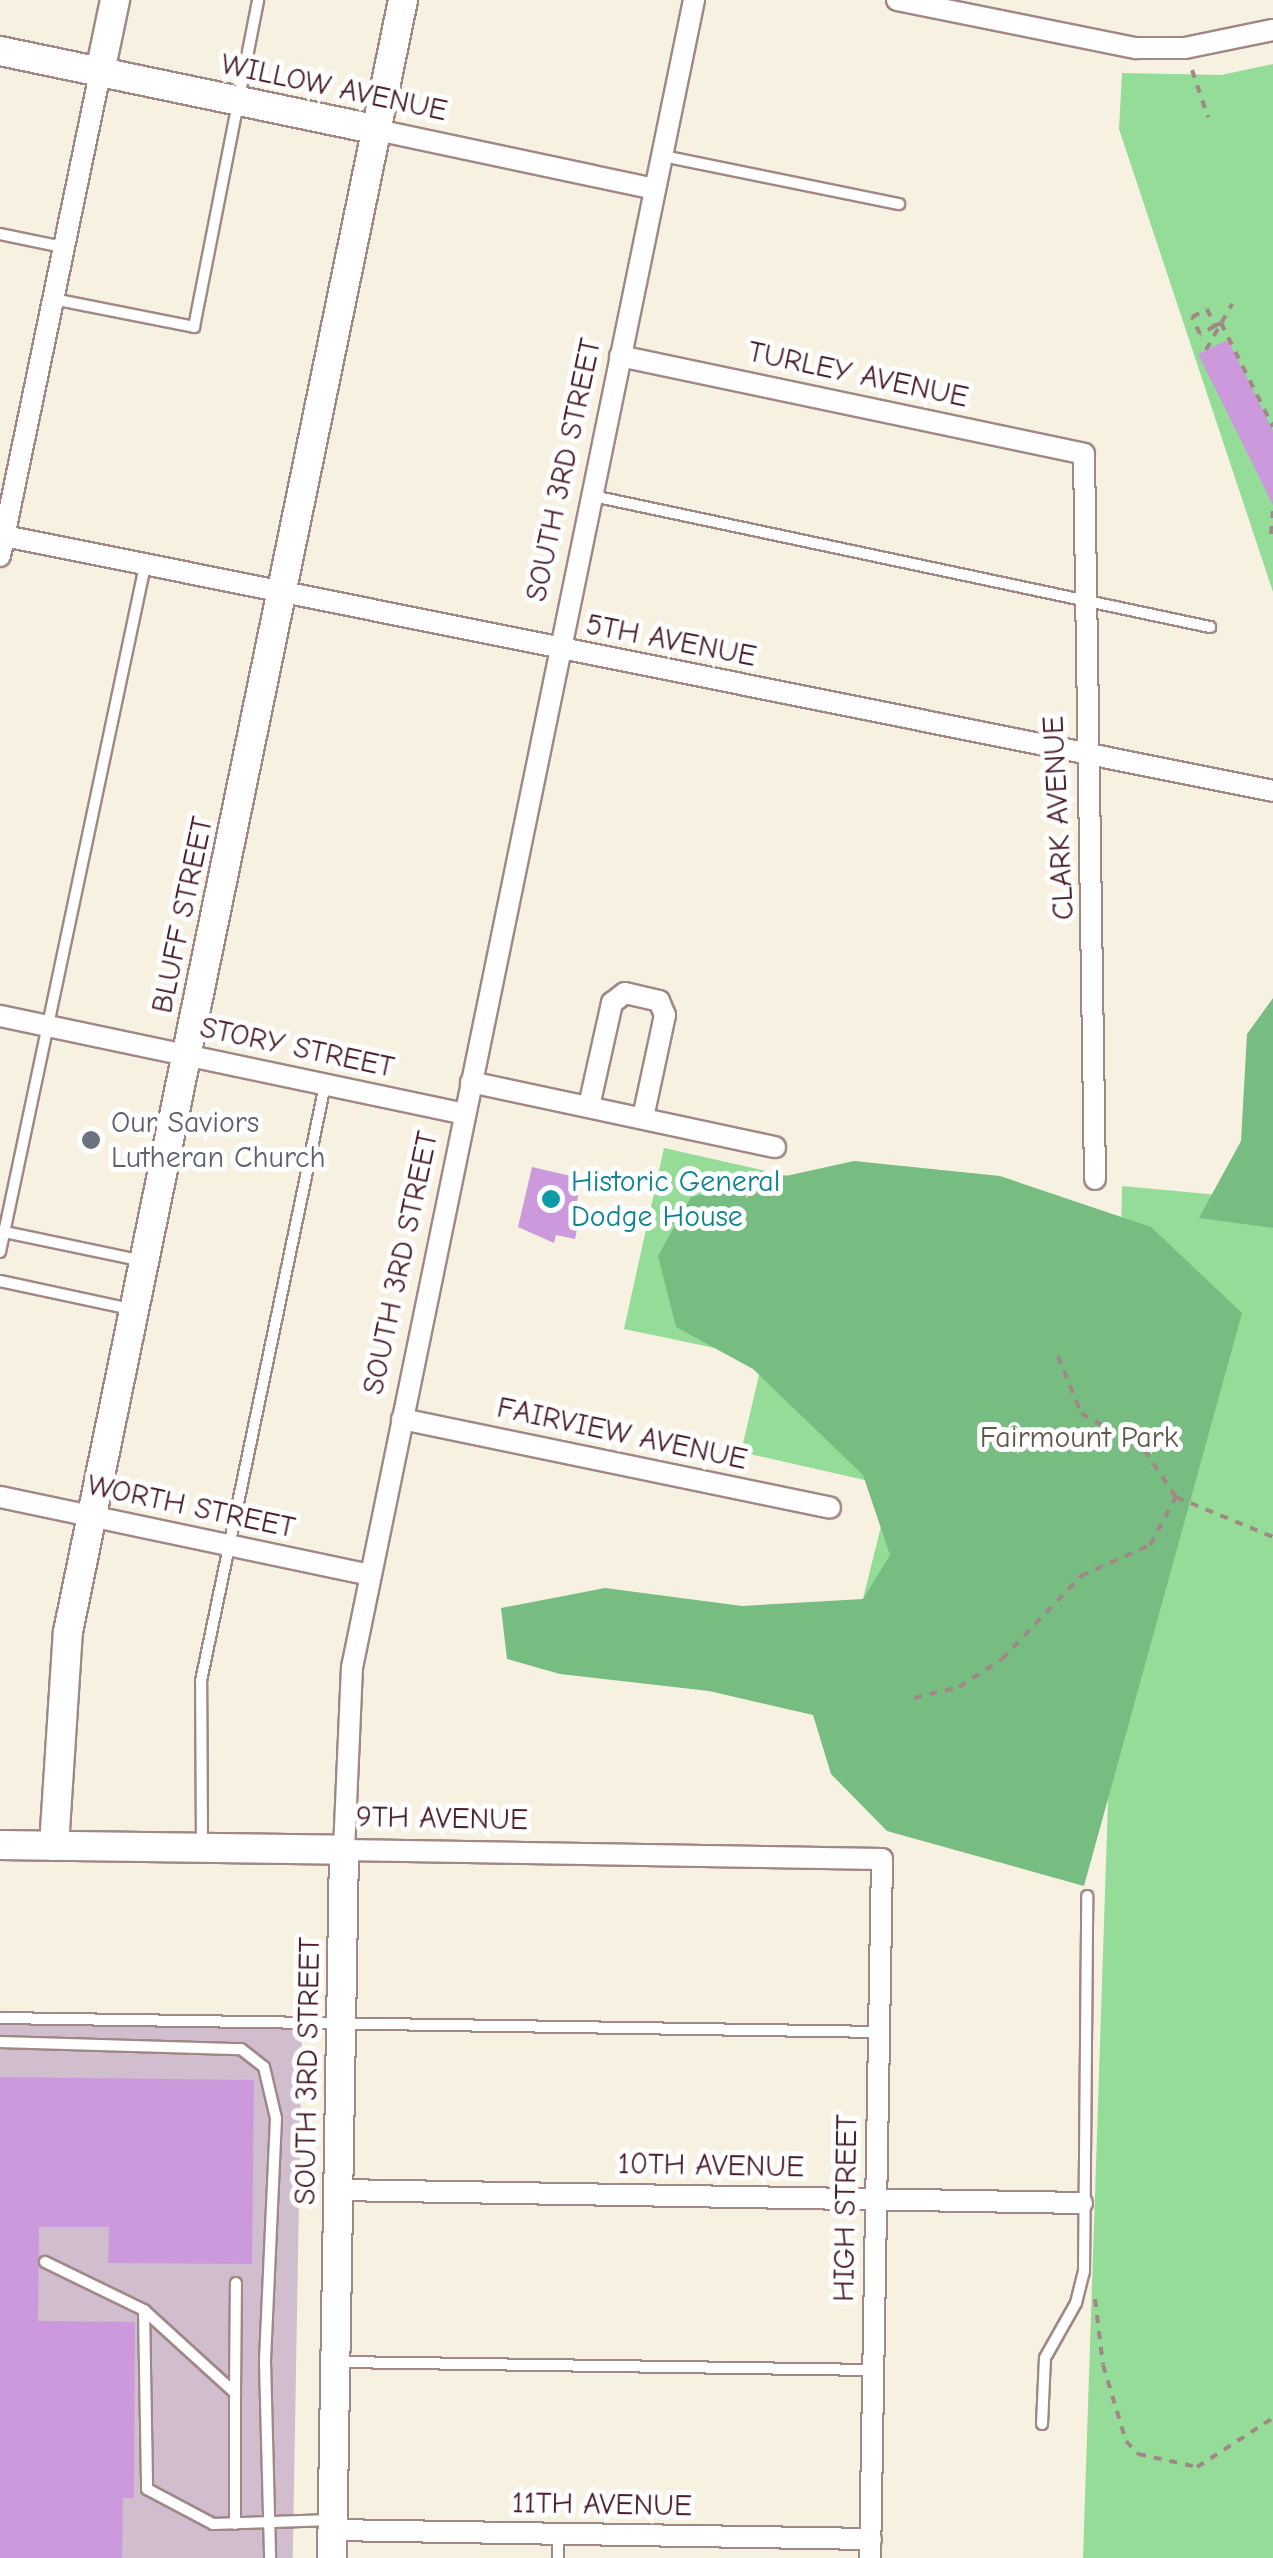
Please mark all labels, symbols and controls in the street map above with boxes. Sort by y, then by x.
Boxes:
street label: WILLOW AVENUE [218,46,450,130]
street label: TURLEY AVENUE [745,334,971,416]
street label: SOUTH 3RD STREET [519,335,609,605]
street label: 5TH AVENUE [583,607,759,675]
street label: CLARK AVENUE [1036,715,1082,921]
street label: BLUFF STREET [145,813,221,1017]
street label: STORY STREET [197,1010,397,1086]
place label: Our Saviors Lutheran Church [111,1105,325,1176]
street label: SOUTH 3RD STREET [356,1128,446,1398]
marker: Our Saviors Lutheran Church [80,1129,102,1151]
place label: Historic General Dodge House [571,1164,780,1234]
marker: Historic General Dodge House [540,1188,562,1210]
street label: FAIRVIEW AVENUE [494,1390,750,1478]
park label: Fairmount Park [980,1420,1178,1456]
street label: WORTH STREET [84,1467,298,1547]
street label: 9TH AVENUE [356,1800,528,1838]
street label: SOUTH 3RD STREET [288,1937,328,2205]
street label: HIGH STREET [826,2114,866,2302]
street label: 10TH AVENUE [618,2146,804,2186]
street label: 11TH AVENUE [512,2485,692,2525]

